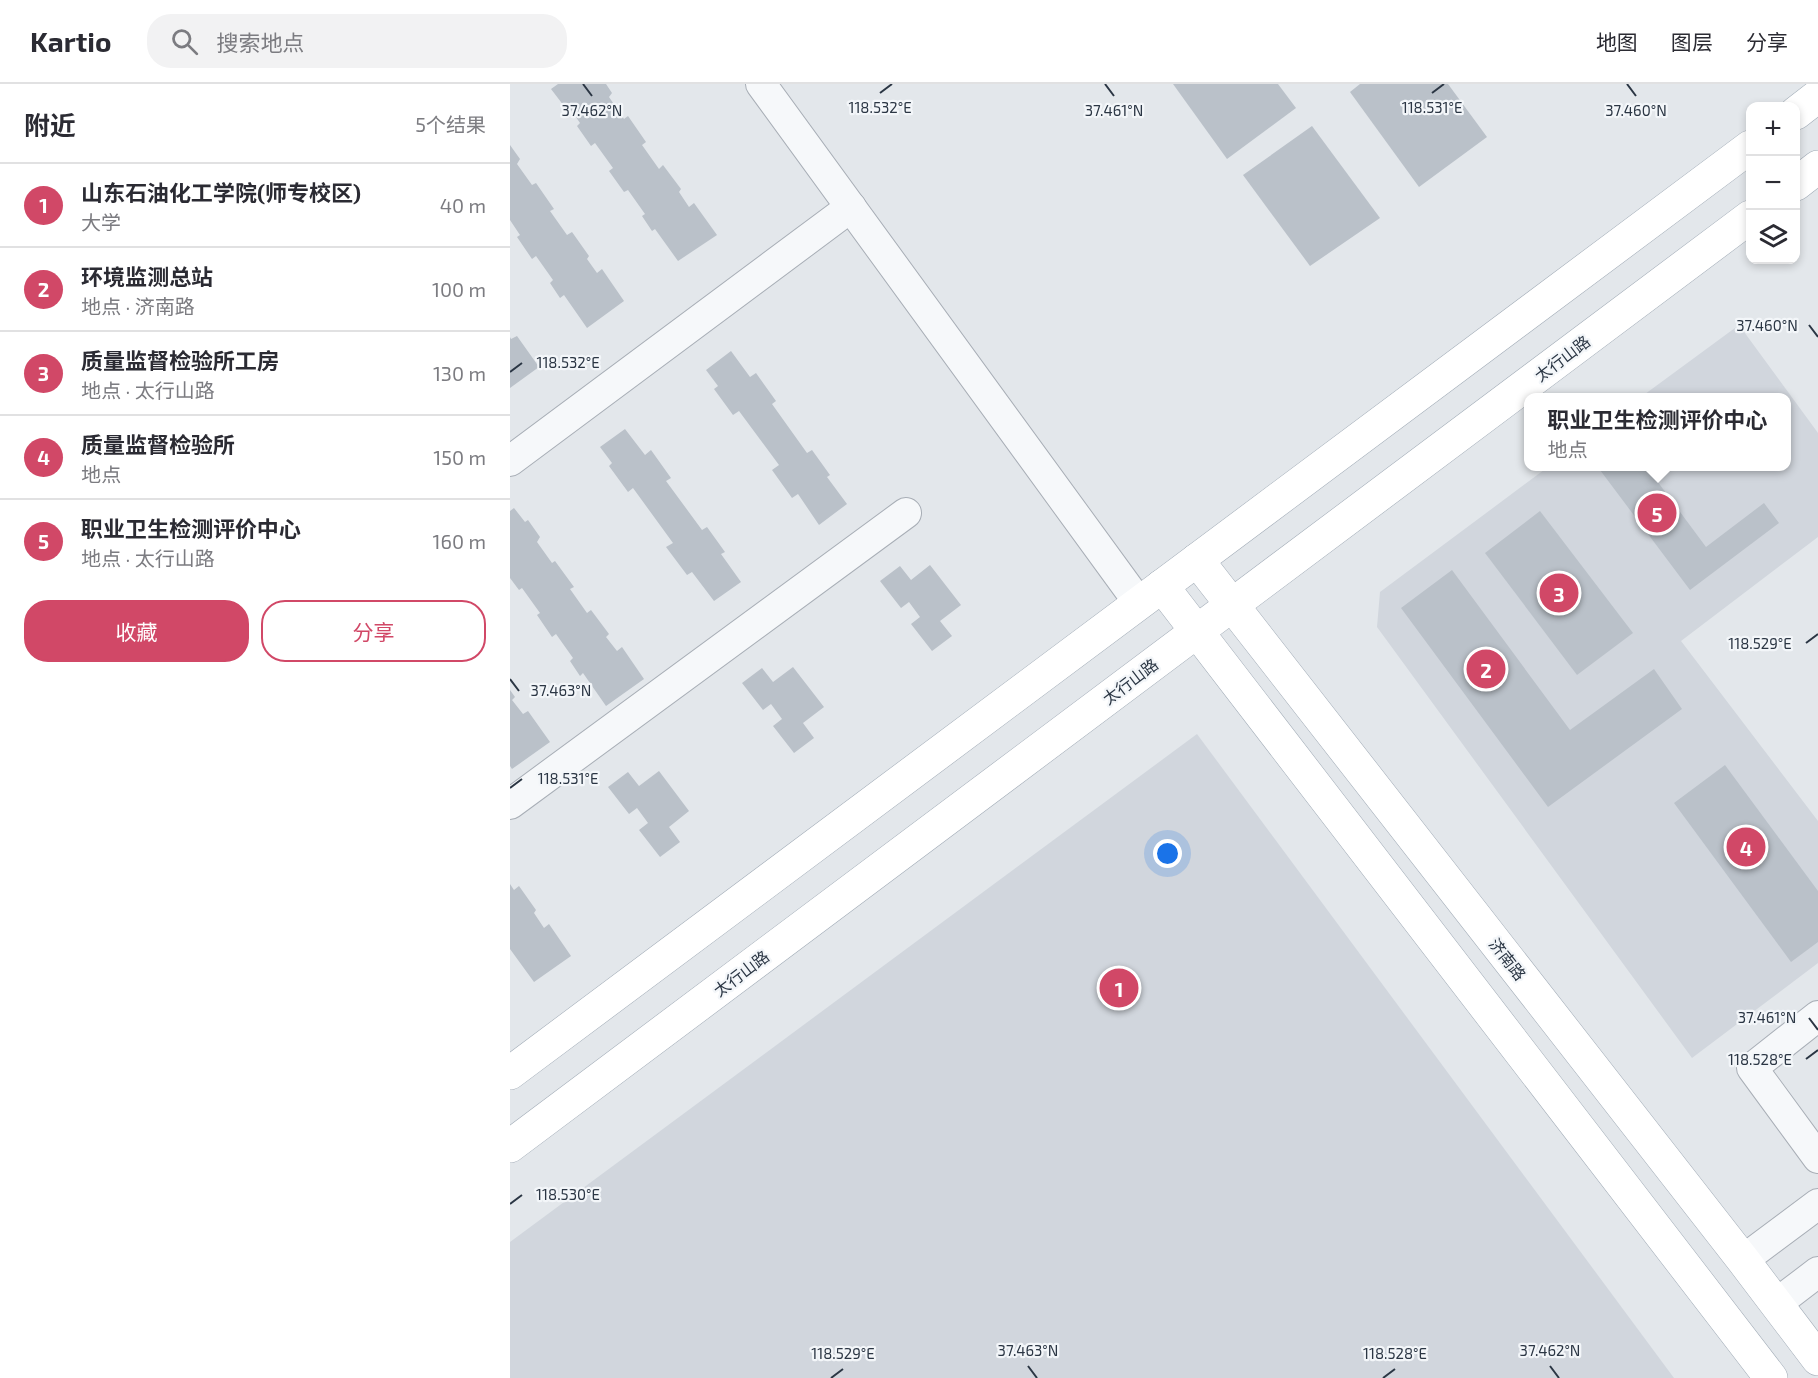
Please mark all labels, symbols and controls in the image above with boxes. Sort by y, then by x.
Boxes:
search box [147,14,567,68]
text: Kartio [30,24,111,58]
icon: search [168,25,201,58]
text: 搜索地点 [216,29,304,55]
text: 地图 [1596,29,1638,54]
text: 图层 [1671,29,1713,54]
text: 分享 [1746,29,1788,54]
text: 118.532°E [848,98,912,116]
text: 118.531°E [1402,98,1462,116]
text: 37.462°N [562,101,622,119]
text: 37.461°N [1085,101,1143,119]
text: 37.460°N [1605,101,1667,119]
map controls [1746,102,1800,264]
button: + [1746,102,1800,156]
text: 附近 [24,109,76,140]
text: 5个结果 [415,112,486,136]
button: − [1746,156,1800,210]
text: 山东石油化工学院(师专校区) [81,179,361,205]
text: 1 [39,193,48,217]
text: 40 m [440,193,486,217]
text: 大学 [81,210,121,234]
button: layers [1746,210,1800,264]
text: 环境监测总站 [81,263,213,289]
text: 2 [38,277,49,301]
text: 100 m [432,277,486,301]
text: 地点 · 济南路 [81,294,195,318]
text: 37.460°N [1736,316,1798,334]
street label: 太行山路 [1531,331,1593,385]
text: 质量监督检验所工房 [81,347,279,373]
text: 118.532°E [536,353,600,371]
text: 3 [38,361,49,385]
text: 130 m [433,361,486,385]
text: 地点 · 太行山路 [81,378,215,402]
popup [1524,393,1791,471]
text: 职业卫生检测评价中心 [1547,406,1768,432]
text: 质量监督检验所 [81,431,235,457]
text: 地点 [1547,437,1587,461]
text: 4 [37,445,50,469]
text: 150 m [433,445,486,469]
text: 地点 [81,462,121,486]
pin: 5 [1638,490,1676,536]
text: 职业卫生检测评价中心 [81,515,301,541]
text: 5 [38,529,49,553]
text: 160 m [433,529,486,553]
text: 地点 · 太行山路 [81,546,215,570]
pin: 3 [1540,570,1578,616]
button: 收藏 [24,600,249,662]
button: 分享 [261,600,486,662]
text: 118.529°E [1728,634,1792,652]
pin: 2 [1466,646,1506,692]
street label: 太行山路 [1099,654,1161,708]
text: 37.463°N [531,681,591,699]
text: 118.531°E [538,769,598,787]
pin: 4 [1726,824,1766,870]
your location [1153,839,1182,868]
street label: 济南路 [1486,934,1530,984]
street label: 太行山路 [710,946,772,1000]
pin: 1 [1100,966,1138,1010]
text: 37.461°N [1738,1008,1796,1026]
text: 118.528°E [1728,1050,1792,1068]
text: 118.530°E [536,1185,600,1203]
text: 37.463°N [998,1341,1058,1359]
text: 37.462°N [1520,1341,1580,1359]
text: 118.529°E [811,1344,875,1362]
text: 118.528°E [1363,1344,1427,1362]

